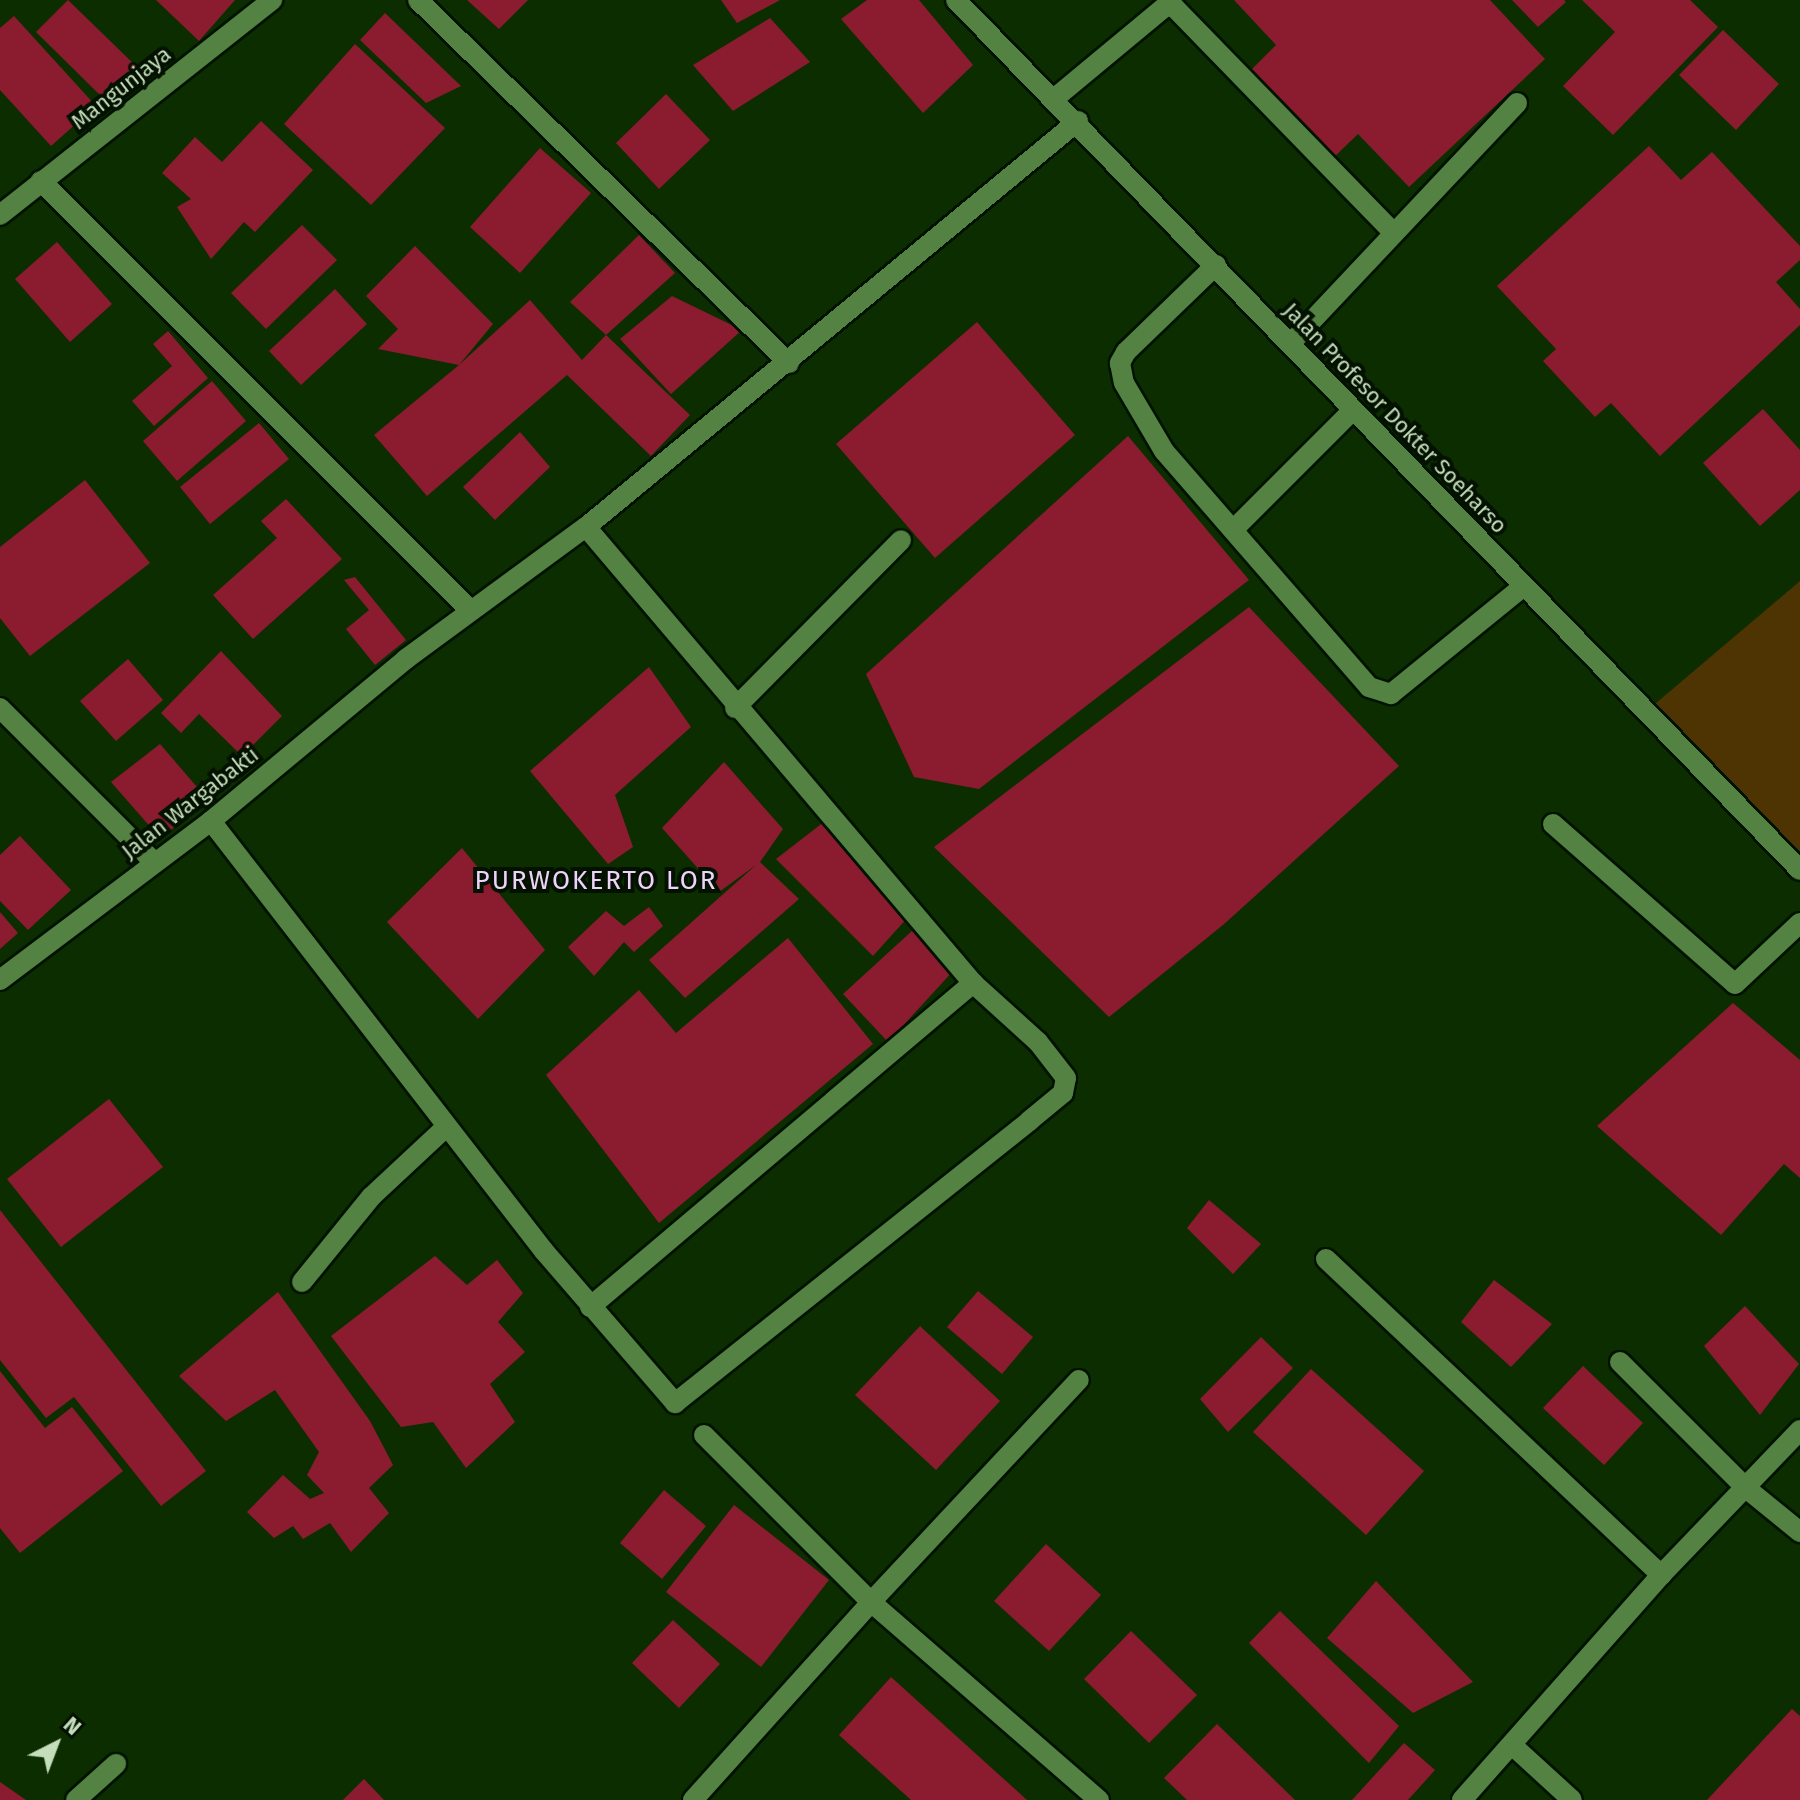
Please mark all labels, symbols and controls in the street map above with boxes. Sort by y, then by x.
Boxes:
street label: Mangunjaya [66,41,176,135]
street label: Jalan Profesor Dokter Soeharso [1278,297,1512,539]
street label: Jalan Wargabakti [116,741,264,865]
district label: PURWOKERTO LOR [475,865,717,897]
north arrow [16,1704,96,1784]
text: N [58,1711,87,1741]

